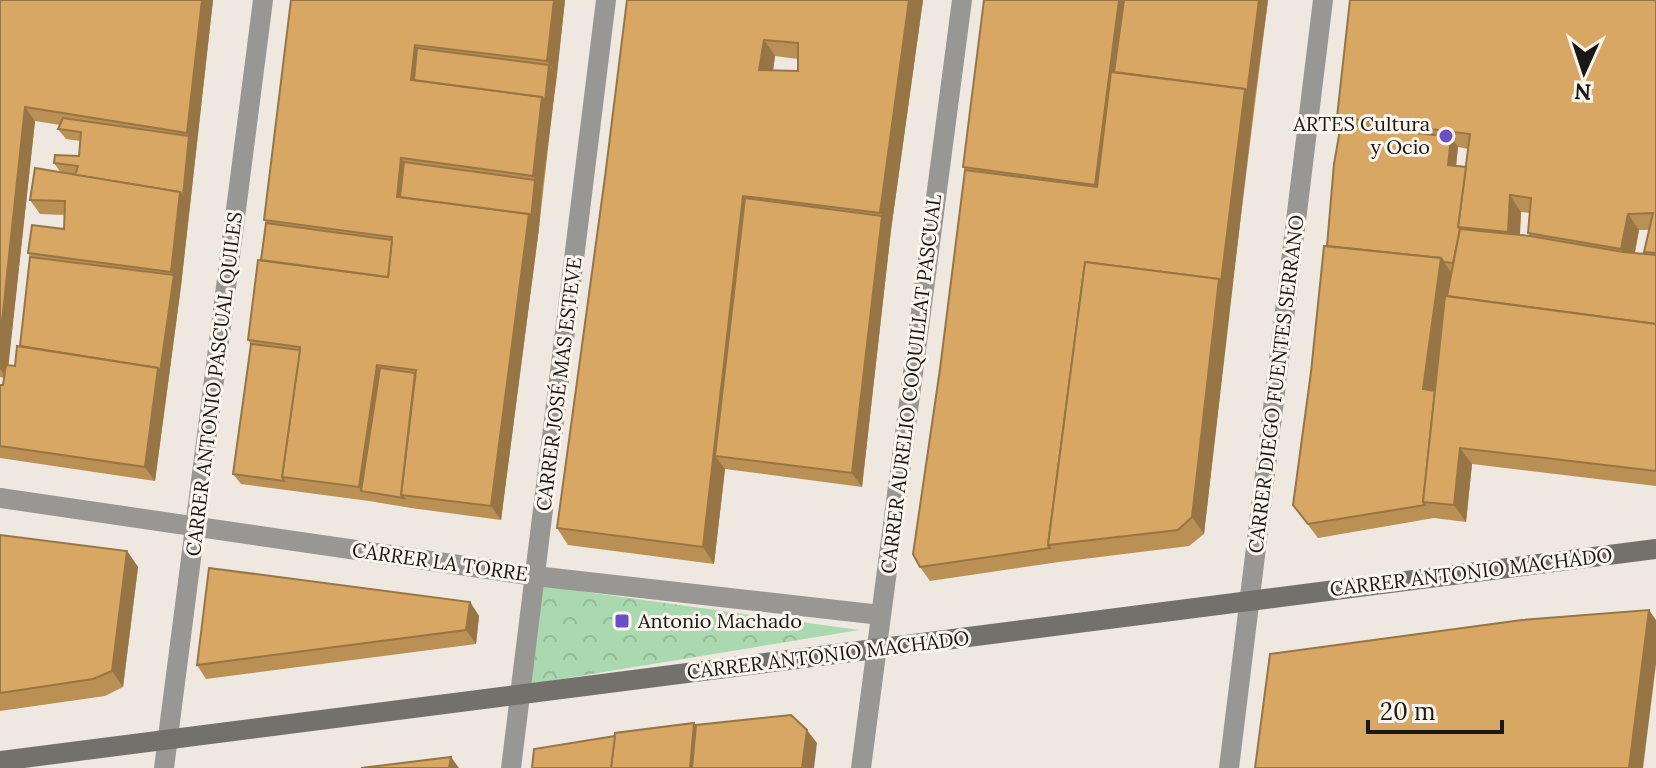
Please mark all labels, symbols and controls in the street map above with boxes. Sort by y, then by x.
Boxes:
north arrow [1544,32,1624,112]
text: N [1574,78,1592,106]
place label: ARTES Cultura y Ocio [1292,111,1430,159]
marker: ARTES Cultura y Ocio [1437,127,1455,145]
street label: CARRER AURELIO COQUILLAT PASCUAL [875,192,946,575]
street label: CARRER ANTONIO PASCUAL QUILES [180,210,247,558]
street label: CARRER DIEGO FUENTES SERRANO [1242,213,1309,554]
street label: CARRER JOSÉ MAS ESTEVE [531,255,587,512]
street label: CARRER LA TORRE [350,537,530,586]
street label: CARRER ANTONIO MACHADO [1328,542,1614,601]
place label: Antonio Machado [637,608,802,633]
marker: Antonio Machado [613,612,631,630]
street label: CARRER ANTONIO MACHADO [685,625,971,684]
scale bar [1368,684,1502,734]
text: 20 m [1380,696,1436,727]

